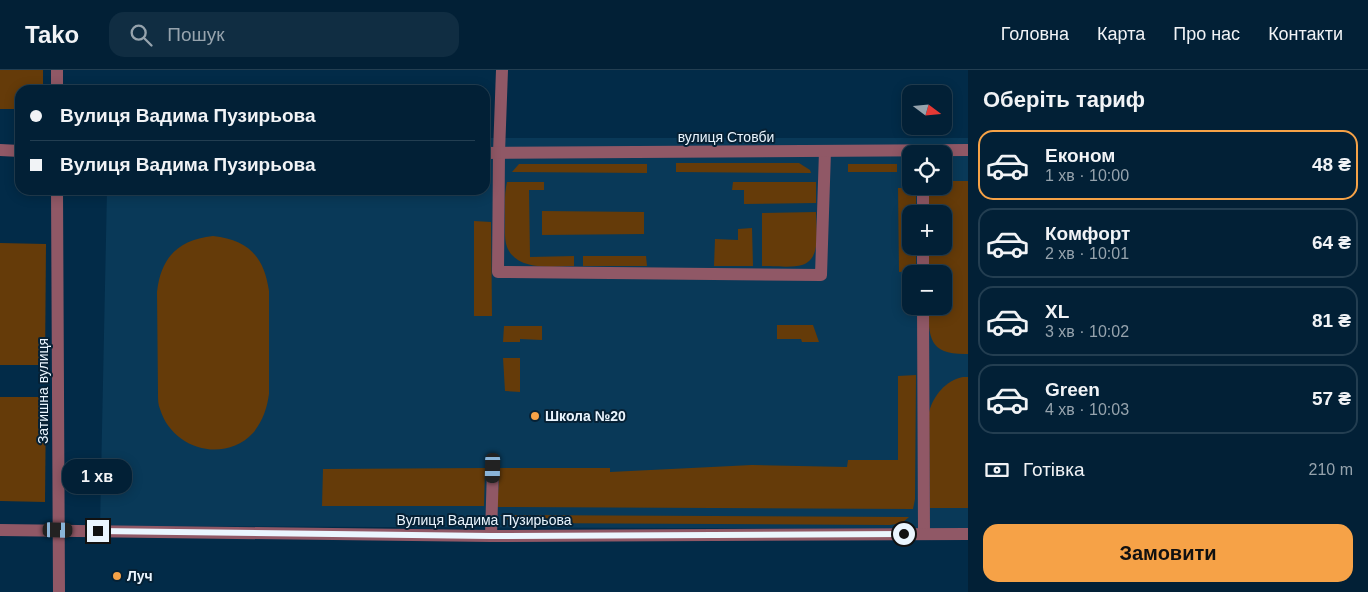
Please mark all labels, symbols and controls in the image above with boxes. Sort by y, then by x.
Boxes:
search box [109,12,459,57]
text: Tako [25,21,79,48]
icon: search [127,21,155,49]
text: Пошук [167,24,225,45]
text: Головна [1001,24,1069,44]
text: Карта [1097,24,1145,44]
text: Про нас [1173,24,1240,44]
text: Контакти [1268,24,1343,44]
north arrow [902,85,952,135]
map controls [902,85,952,315]
text: Оберіть тариф [983,87,1145,112]
text: Вулиця Вадима Пузирьова [60,105,316,126]
street label: вулиця Стовби [678,129,774,145]
icon: car [985,143,1030,188]
button: locate [902,145,952,195]
text: Економ [1045,145,1115,166]
text: Вулиця Вадима Пузирьова [60,154,316,175]
text: 48 ₴ [1312,154,1351,175]
text: 1 хв · 10:00 [1045,167,1129,184]
button: + [902,205,952,255]
icon: car [985,221,1030,266]
text: Комфорт [1045,223,1130,244]
text: 64 ₴ [1312,232,1351,253]
text: 2 хв · 10:01 [1045,245,1129,262]
button: − [902,265,952,315]
icon: car [985,299,1030,344]
text: XL [1045,301,1069,322]
text: 81 ₴ [1312,310,1351,331]
text: 3 хв · 10:02 [1045,323,1129,340]
street label: Затишна вулиця [35,338,51,444]
icon: car [985,377,1030,422]
text: Green [1045,379,1100,400]
text: 57 ₴ [1312,388,1351,409]
text: 4 хв · 10:03 [1045,401,1129,418]
place label: Школа №20 [545,408,626,424]
marker: Школа №20 [529,410,541,422]
car [485,453,500,483]
icon: cash [983,456,1011,484]
callout: 1 хв [63,458,133,494]
text: Готівка [1023,459,1084,480]
text: 210 m [1309,461,1353,478]
text: 1 хв [81,468,113,485]
street label: Вулиця Вадима Пузирьова [397,512,572,528]
route end [87,520,109,542]
car [42,522,73,538]
route start [893,523,915,545]
button: Замовити [983,524,1353,582]
place label: Луч [127,568,153,584]
marker: Луч [111,570,123,582]

